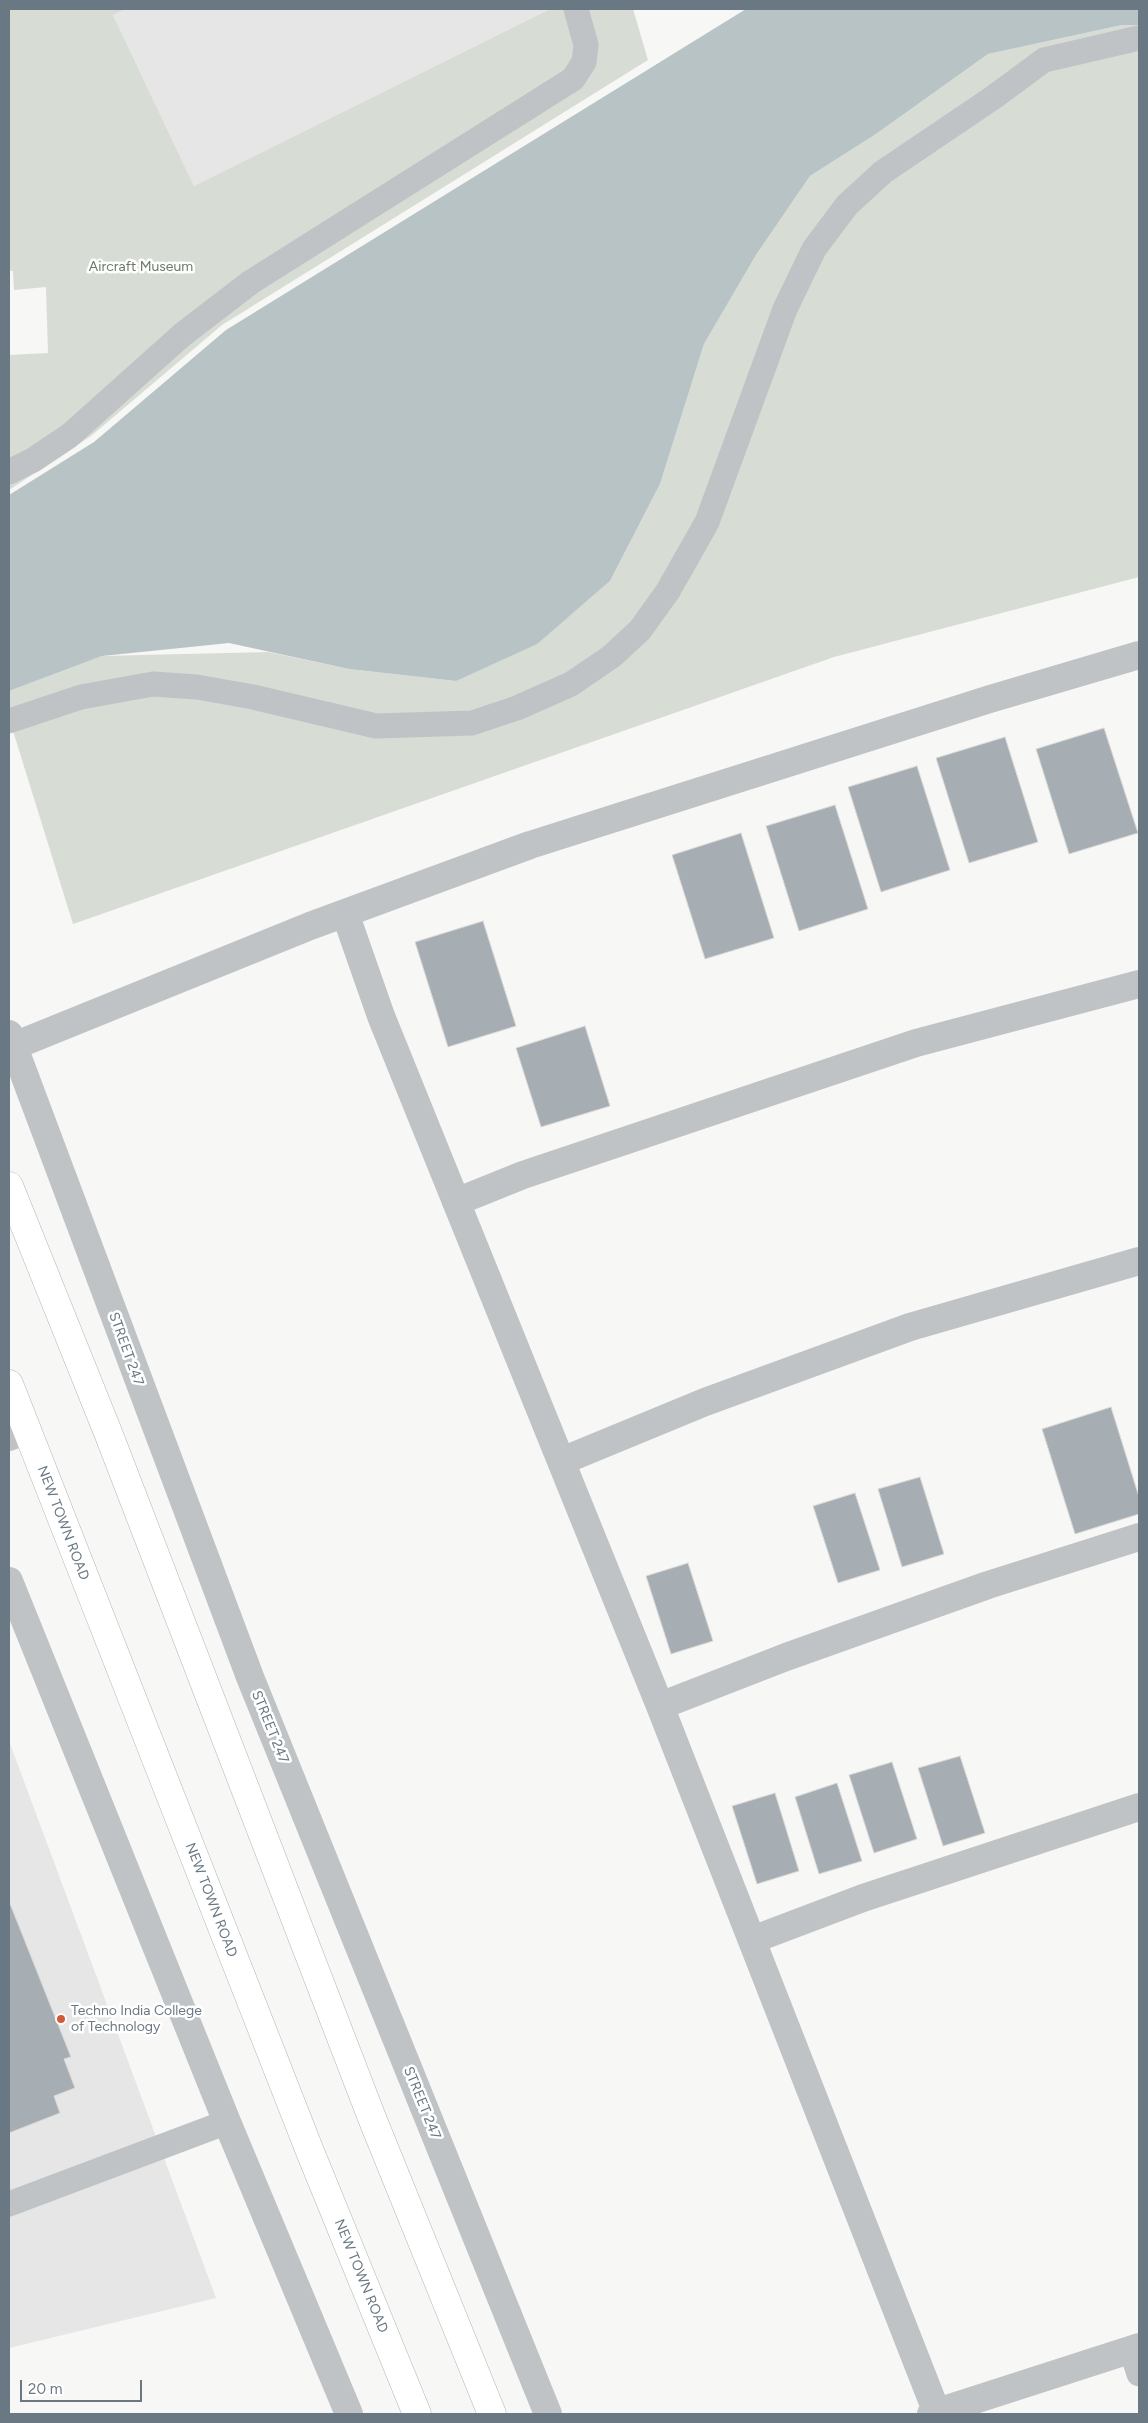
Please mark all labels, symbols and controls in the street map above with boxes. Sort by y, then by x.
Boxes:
park label: Aircraft Museum [89,259,193,275]
street label: STREET 247 [105,1310,147,1388]
street label: NEW TOWN ROAD [33,1464,93,1582]
street label: STREET 247 [248,1688,292,1766]
street label: NEW TOWN ROAD [181,1841,241,1959]
place label: Techno India College of Technology [71,2003,202,2035]
marker: Techno India College of Technology [55,2013,67,2025]
street label: STREET 247 [400,2064,444,2142]
street label: NEW TOWN ROAD [331,2217,391,2335]
scale bar [22,2370,145,2402]
text: 20 m [28,2380,62,2398]

